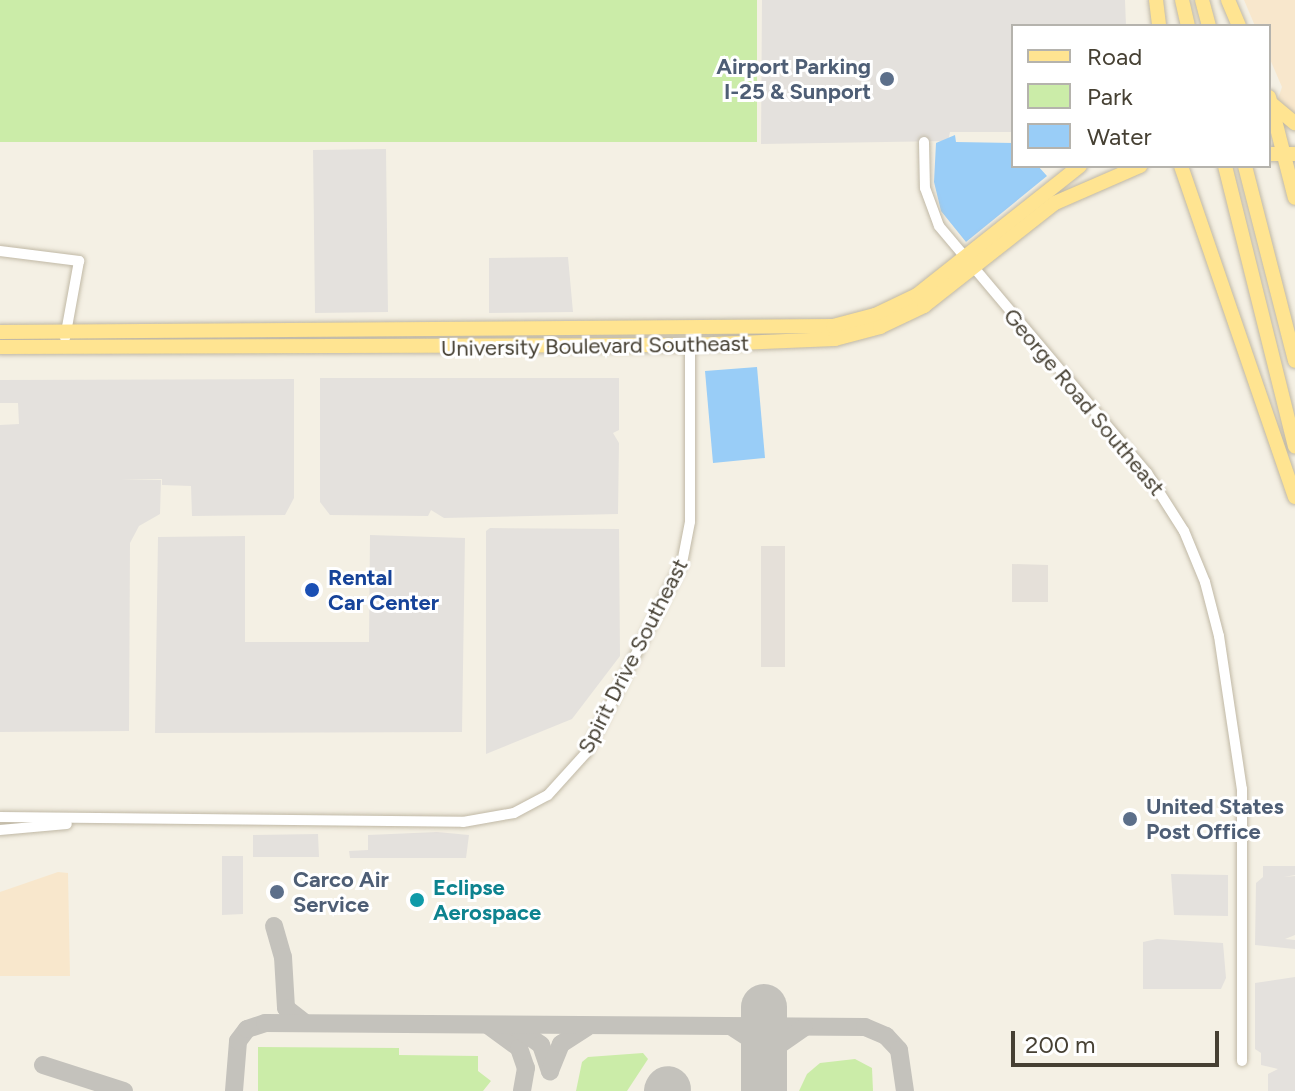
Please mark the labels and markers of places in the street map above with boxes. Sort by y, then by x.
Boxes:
place label: Airport Parking I-25 & Sunport [716,53,871,104]
marker: Airport Parking I-25 & Sunport [878,70,896,88]
place label: Rental Car Center [328,564,439,616]
marker: Rental Car Center [303,581,321,599]
place label: United States Post Office [1146,793,1284,844]
marker: United States Post Office [1121,810,1139,828]
place label: Carco Air Service [293,866,389,918]
place label: Eclipse Aerospace [433,874,541,926]
marker: Carco Air Service [268,883,286,901]
marker: Eclipse Aerospace [408,891,426,909]

